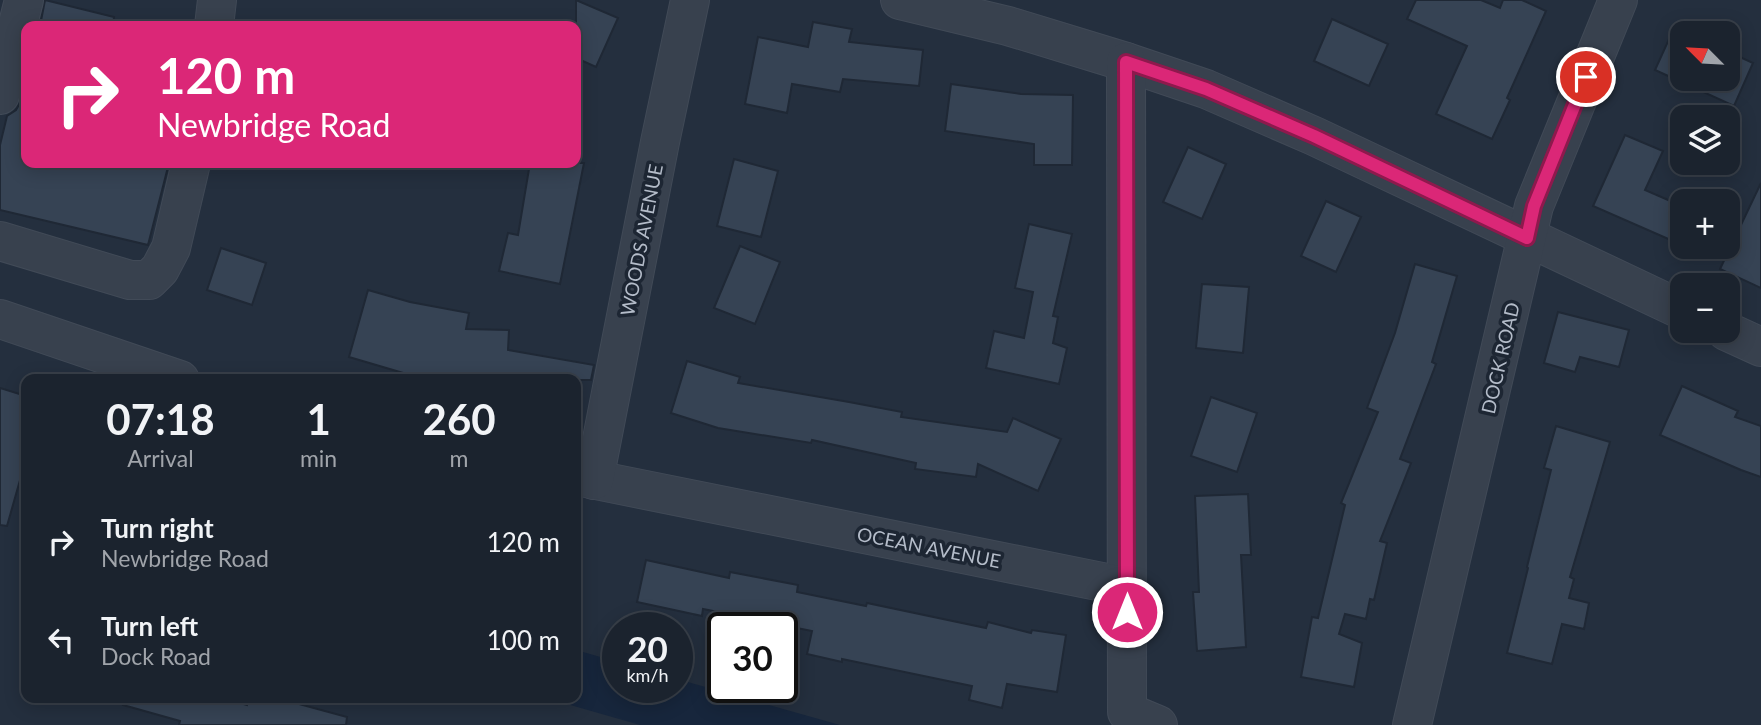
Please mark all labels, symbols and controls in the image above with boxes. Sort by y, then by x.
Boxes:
north arrow [1670,21,1740,91]
map controls [1670,21,1740,343]
text: 120 m [157,46,295,104]
pin [1556,47,1616,107]
icon: right [42,49,133,140]
icon: arrive [1567,58,1605,96]
text: Newbridge Road [157,105,390,144]
button: layers [1670,105,1740,175]
street label: WOODS AVENUE [615,162,667,318]
button: + [1670,189,1740,259]
button: − [1670,273,1740,343]
street label: DOCK ROAD [1476,300,1524,416]
text: 07:18 [106,394,215,444]
text: 1 [306,394,331,444]
text: 260 [423,394,496,444]
text: Arrival [127,444,194,472]
text: min [300,444,337,472]
text: m [450,444,469,472]
text: Turn right [101,512,214,544]
street label: OCEAN AVENUE [855,522,1003,572]
icon: right [42,523,80,561]
text: 120 m [487,526,560,558]
text: Newbridge Road [101,544,269,572]
position arrow [1090,575,1164,649]
text: Turn left [101,610,198,642]
speed limit sign: 30 [707,612,798,703]
icon: left [42,621,80,659]
text: 100 m [487,624,560,656]
text: 20 [627,627,668,669]
text: Dock Road [101,642,211,670]
text: km/h [626,664,669,686]

